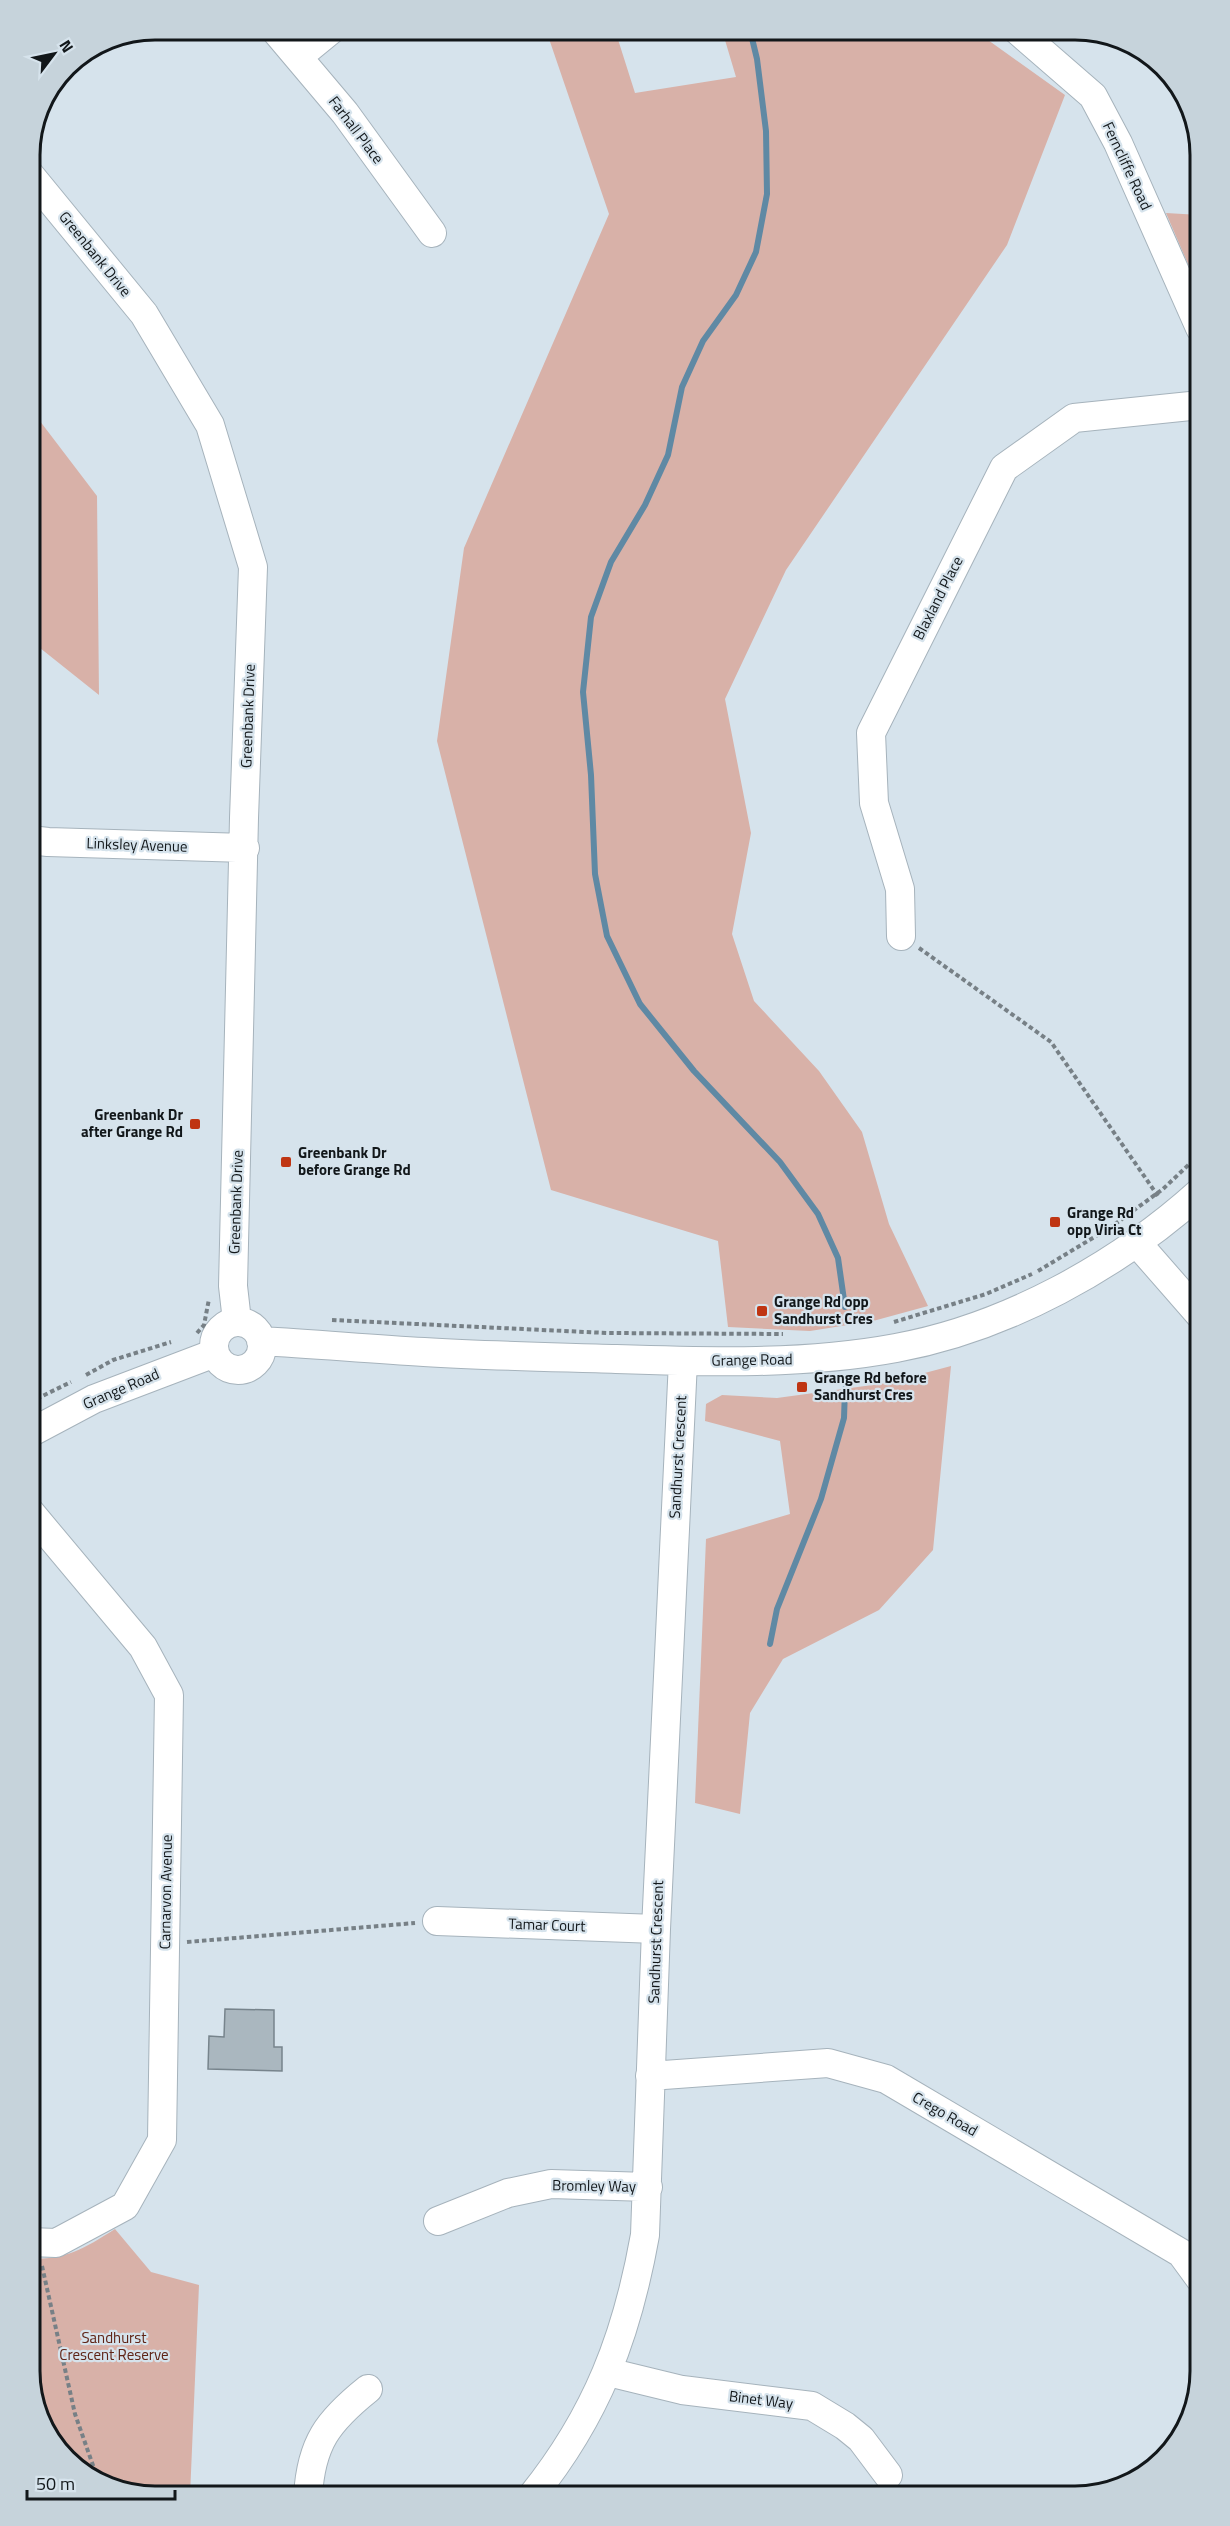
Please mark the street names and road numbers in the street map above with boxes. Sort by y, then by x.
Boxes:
street label: Farhall Place [323,91,390,168]
street label: Ferncliffe Road [1097,118,1158,214]
street label: Greenbank Drive [54,206,137,301]
street label: Blaxland Place [907,552,968,644]
street label: Greenbank Drive [234,663,261,768]
street label: Linksley Avenue [86,831,188,858]
street label: Greenbank Drive [222,1149,249,1254]
street label: Grange Road [711,1347,793,1372]
street label: Grange Road [79,1362,163,1415]
street label: Sandhurst Crescent [663,1394,692,1519]
street label: Carnarvon Avenue [153,1834,178,1950]
street label: Sandhurst Crescent [642,1879,669,2004]
street label: Tamar Court [508,1912,587,1937]
street label: Crego Road [908,2086,982,2142]
street label: Bromley Way [552,2173,636,2198]
street label: Binet Way [728,2384,794,2415]

